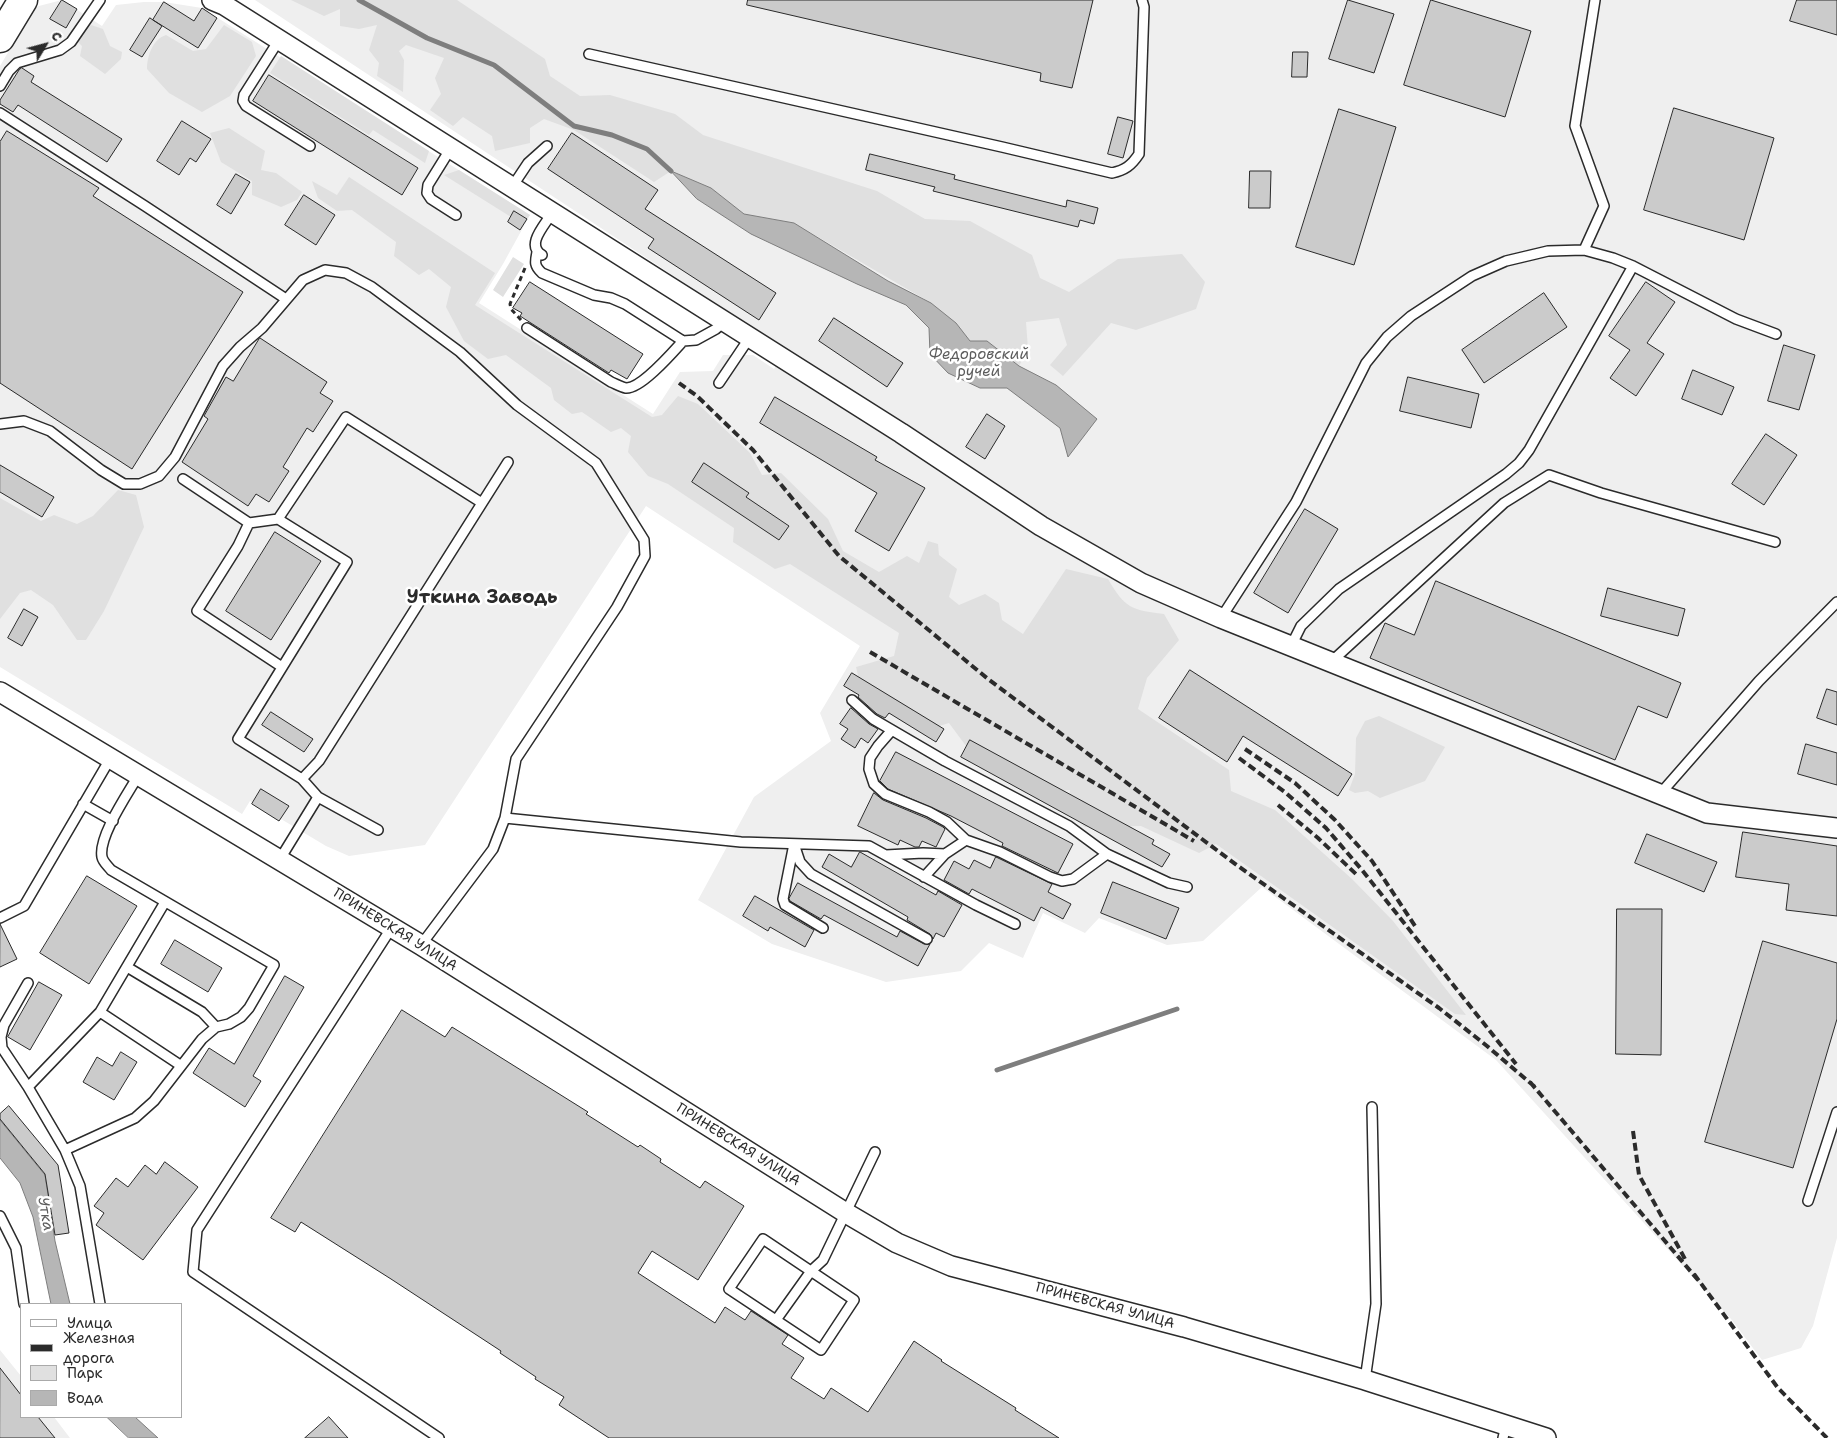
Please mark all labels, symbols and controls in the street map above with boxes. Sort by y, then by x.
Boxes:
north arrow [20,20,70,70]
text: С [47,27,67,45]
water label: Федоровский ручей [929,346,1029,381]
district label: Уткина Заводь [407,587,557,609]
street label: ПРИНЕВСКАЯ УЛИЦА [330,885,460,975]
street label: ПРИНЕВСКАЯ УЛИЦА [673,1100,803,1190]
water label: Утка [33,1196,57,1232]
street label: ПРИНЕВСКАЯ УЛИЦА [1034,1279,1176,1333]
legend [20,1303,182,1418]
text: Улица [67,1313,112,1333]
text: Железная дорога [63,1328,135,1368]
text: Парк [67,1363,103,1383]
text: Вода [67,1388,103,1408]

